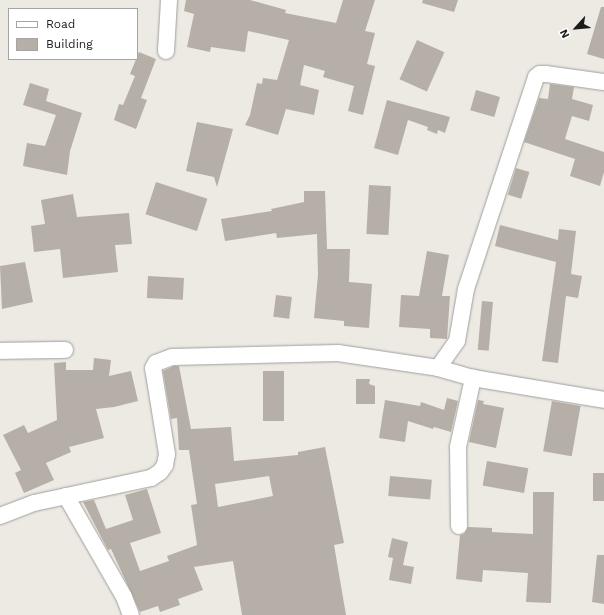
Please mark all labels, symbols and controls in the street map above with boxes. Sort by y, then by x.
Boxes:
legend [8,8,138,60]
north arrow [556,8,596,48]
text: Road [46,17,75,31]
text: N [557,27,573,40]
text: Building [46,37,93,51]

